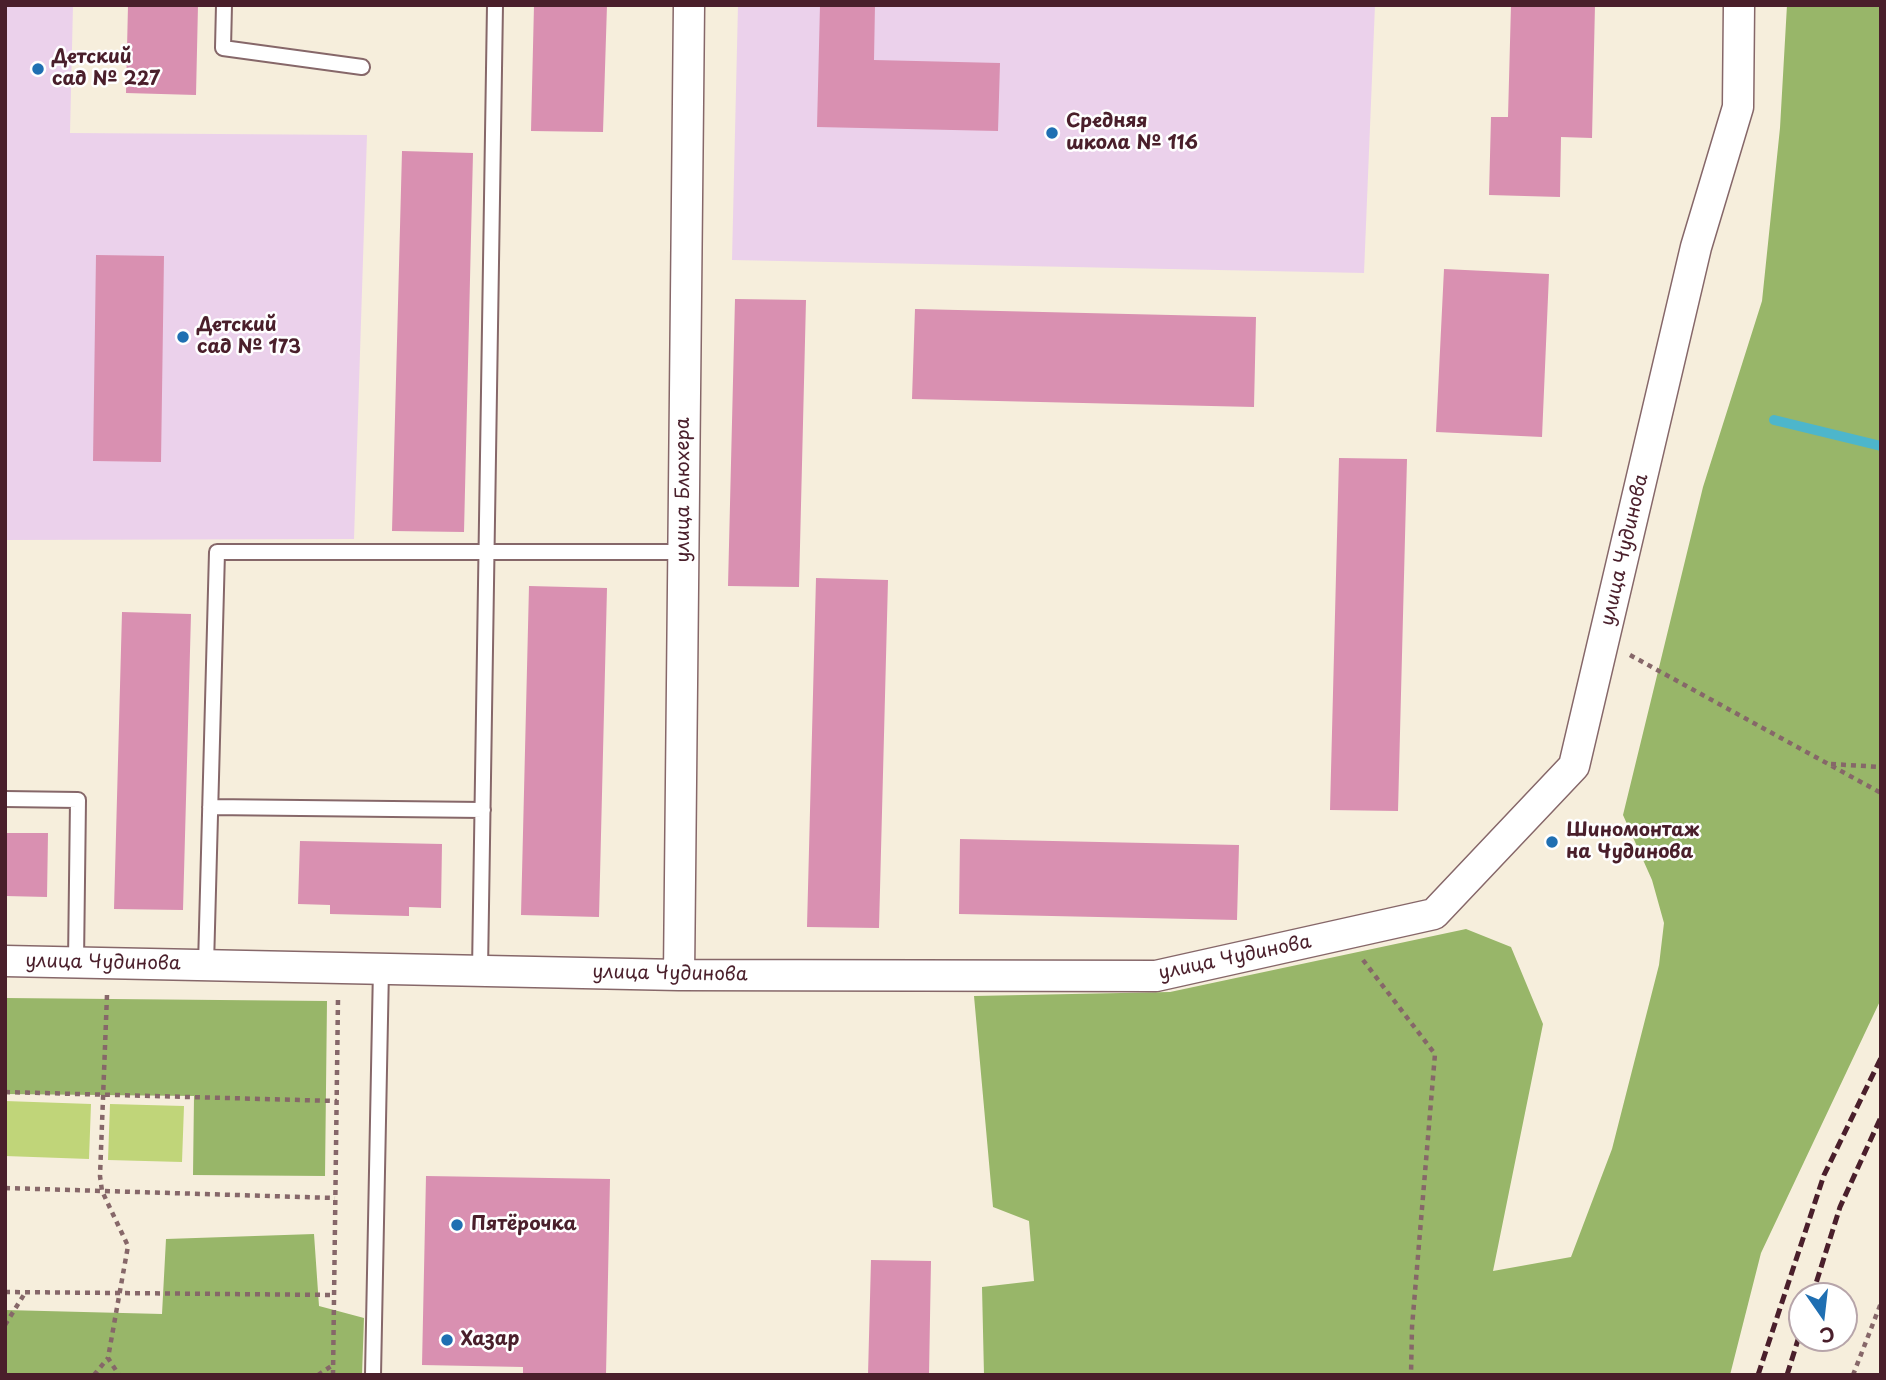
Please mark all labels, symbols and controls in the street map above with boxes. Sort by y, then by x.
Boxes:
place label: Детский сад № 227 [52,47,160,91]
marker: Детский сад № 227 [30,61,46,77]
place label: Средняя школа № 116 [1066,111,1198,155]
marker: Средняя школа № 116 [1044,125,1060,141]
place label: Детский сад № 173 [197,315,301,359]
marker: Детский сад № 173 [175,329,191,345]
street label: улица Блюхера [673,418,695,562]
street label: улица Чудинова [1596,472,1654,628]
place label: Шиномонтаж на Чудинова [1566,820,1699,864]
marker: Шиномонтаж на Чудинова [1544,834,1560,850]
street label: улица Чудинова [1157,931,1313,985]
street label: улица Чудинова [25,950,181,976]
street label: улица Чудинова [592,961,748,987]
place label: Пятёрочка [471,1214,577,1236]
marker: Пятёрочка [449,1217,465,1233]
north arrow [1788,1282,1858,1352]
text: С [1817,1320,1838,1351]
place label: Хазар [461,1329,519,1351]
marker: Хазар [439,1332,455,1348]

